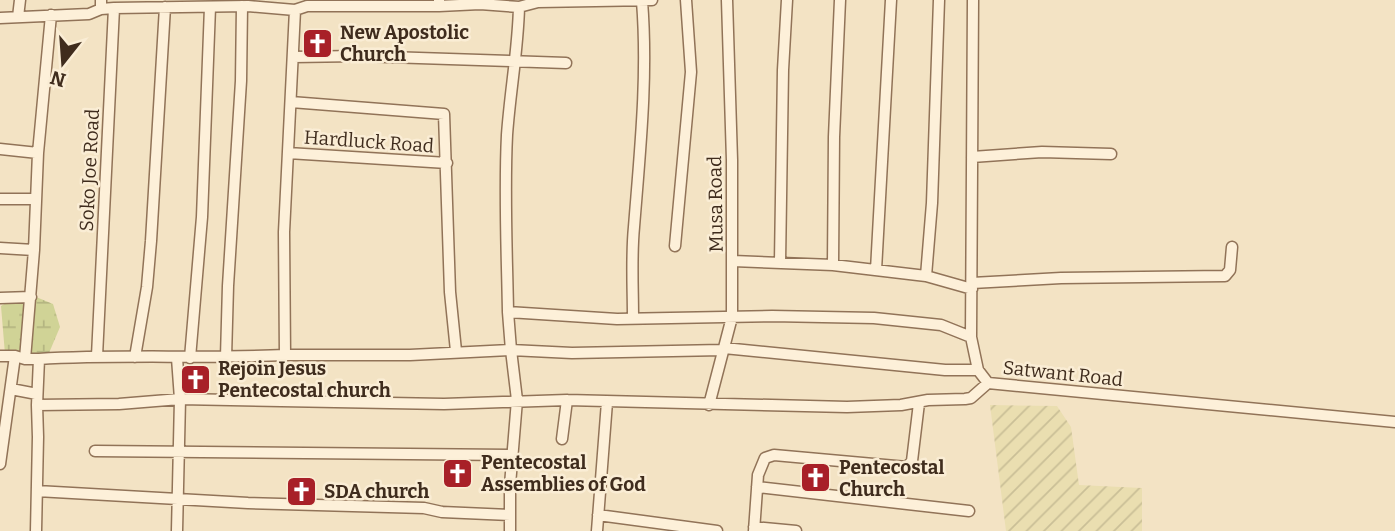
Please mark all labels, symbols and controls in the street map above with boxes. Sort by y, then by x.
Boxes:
place label: New Apostolic Church [340,21,469,66]
church icon: New Apostolic Church [300,26,334,60]
north arrow [28,28,98,98]
text: N [47,66,69,92]
street label: Soko Joe Road [75,108,104,232]
street label: Hardluck Road [303,125,435,158]
street label: Musa Road [703,155,728,253]
street label: Satwant Road [1002,356,1124,391]
place label: Rejoin Jesus Pentecostal church [218,357,391,402]
church icon: Rejoin Jesus Pentecostal church [178,362,212,396]
place label: Pentecostal Assemblies of God [481,451,646,496]
church icon: Pentecostal Assemblies of God [441,456,475,490]
place label: Pentecostal Church [839,456,945,501]
church icon: Pentecostal Church [799,461,833,495]
church icon: SDA church [284,474,318,508]
place label: SDA church [324,480,429,503]

